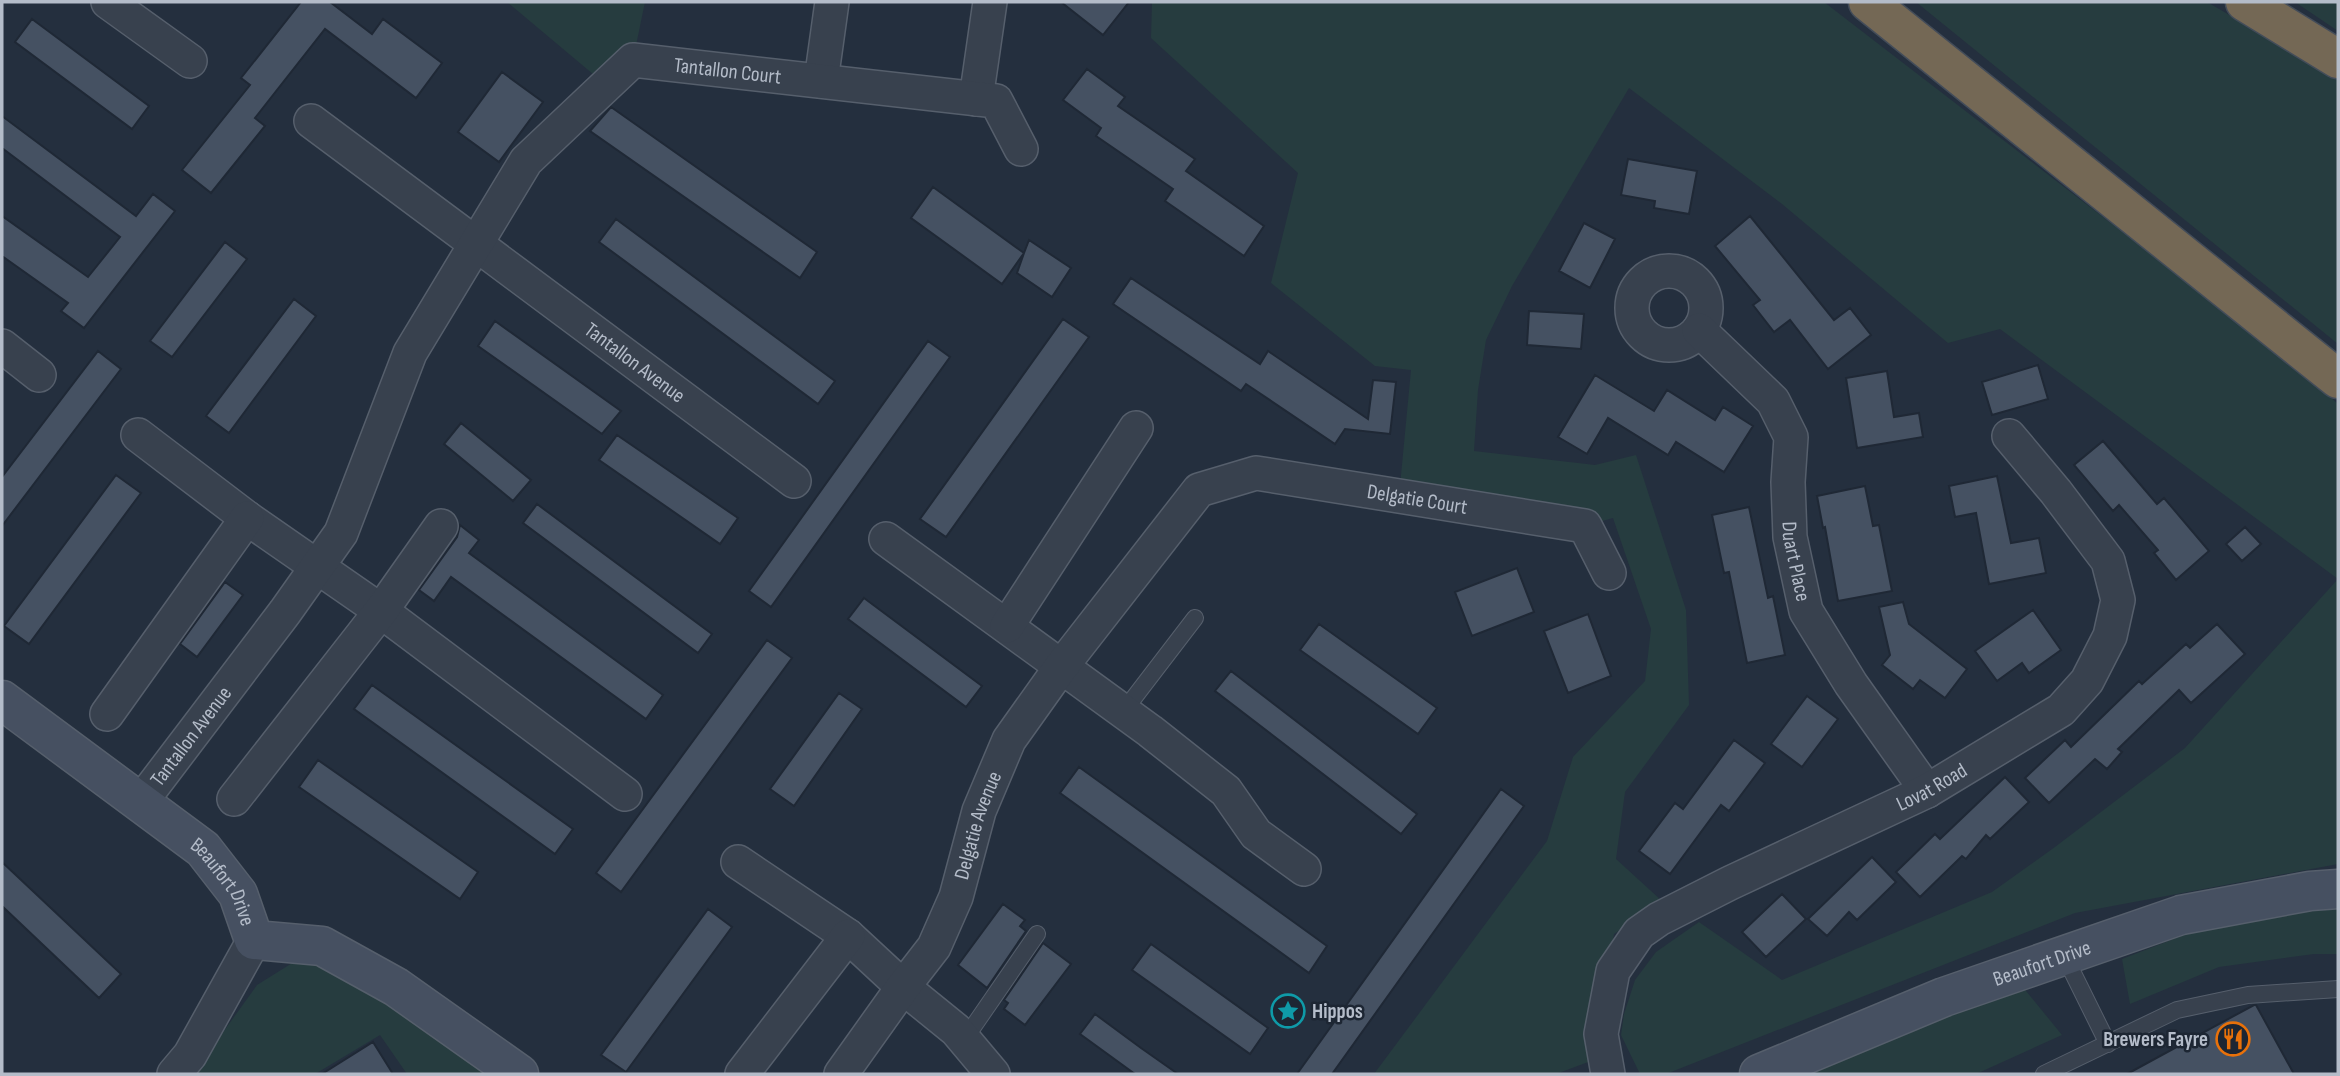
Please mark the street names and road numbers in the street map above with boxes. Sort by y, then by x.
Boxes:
street label: Tantallon Court [673,52,783,89]
street label: Tantallon Avenue [580,317,690,408]
street label: Delgatie Court [1365,479,1469,519]
street label: Duart Place [1777,521,1816,604]
street label: Tantallon Avenue [145,681,237,791]
street label: Lovat Road [1892,757,1971,816]
street label: Delgatie Avenue [949,767,1007,882]
street label: Beaufort Drive [186,832,261,929]
street label: Beaufort Drive [1990,935,2094,992]

